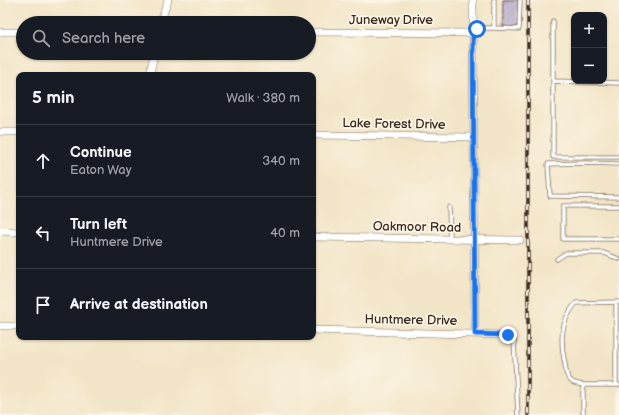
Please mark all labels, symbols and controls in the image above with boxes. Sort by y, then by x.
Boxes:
street label: Juneway Drive [349,12,433,28]
map controls [571,12,607,84]
button: + [571,12,607,48]
search box [16,16,316,60]
route start [468,20,486,38]
icon: search [30,27,52,49]
text: Search here [62,29,145,48]
button: − [571,48,607,84]
text: 5 min [32,88,75,108]
text: Walk · 380 m [226,90,300,106]
street label: Lake Forest Drive [342,115,446,133]
text: Continue [70,143,132,162]
icon: ahead [32,150,54,172]
text: 340 m [262,153,300,169]
text: Eaton Way [70,162,132,178]
text: Turn left [70,215,127,234]
street label: Oakmoor Road [373,218,461,236]
icon: left [32,222,54,244]
text: 40 m [270,225,300,241]
text: Huntmere Drive [70,234,163,250]
icon: arrive [32,294,54,316]
text: Arrive at destination [70,295,208,314]
street label: Huntmere Drive [364,311,458,329]
route end [499,326,517,344]

